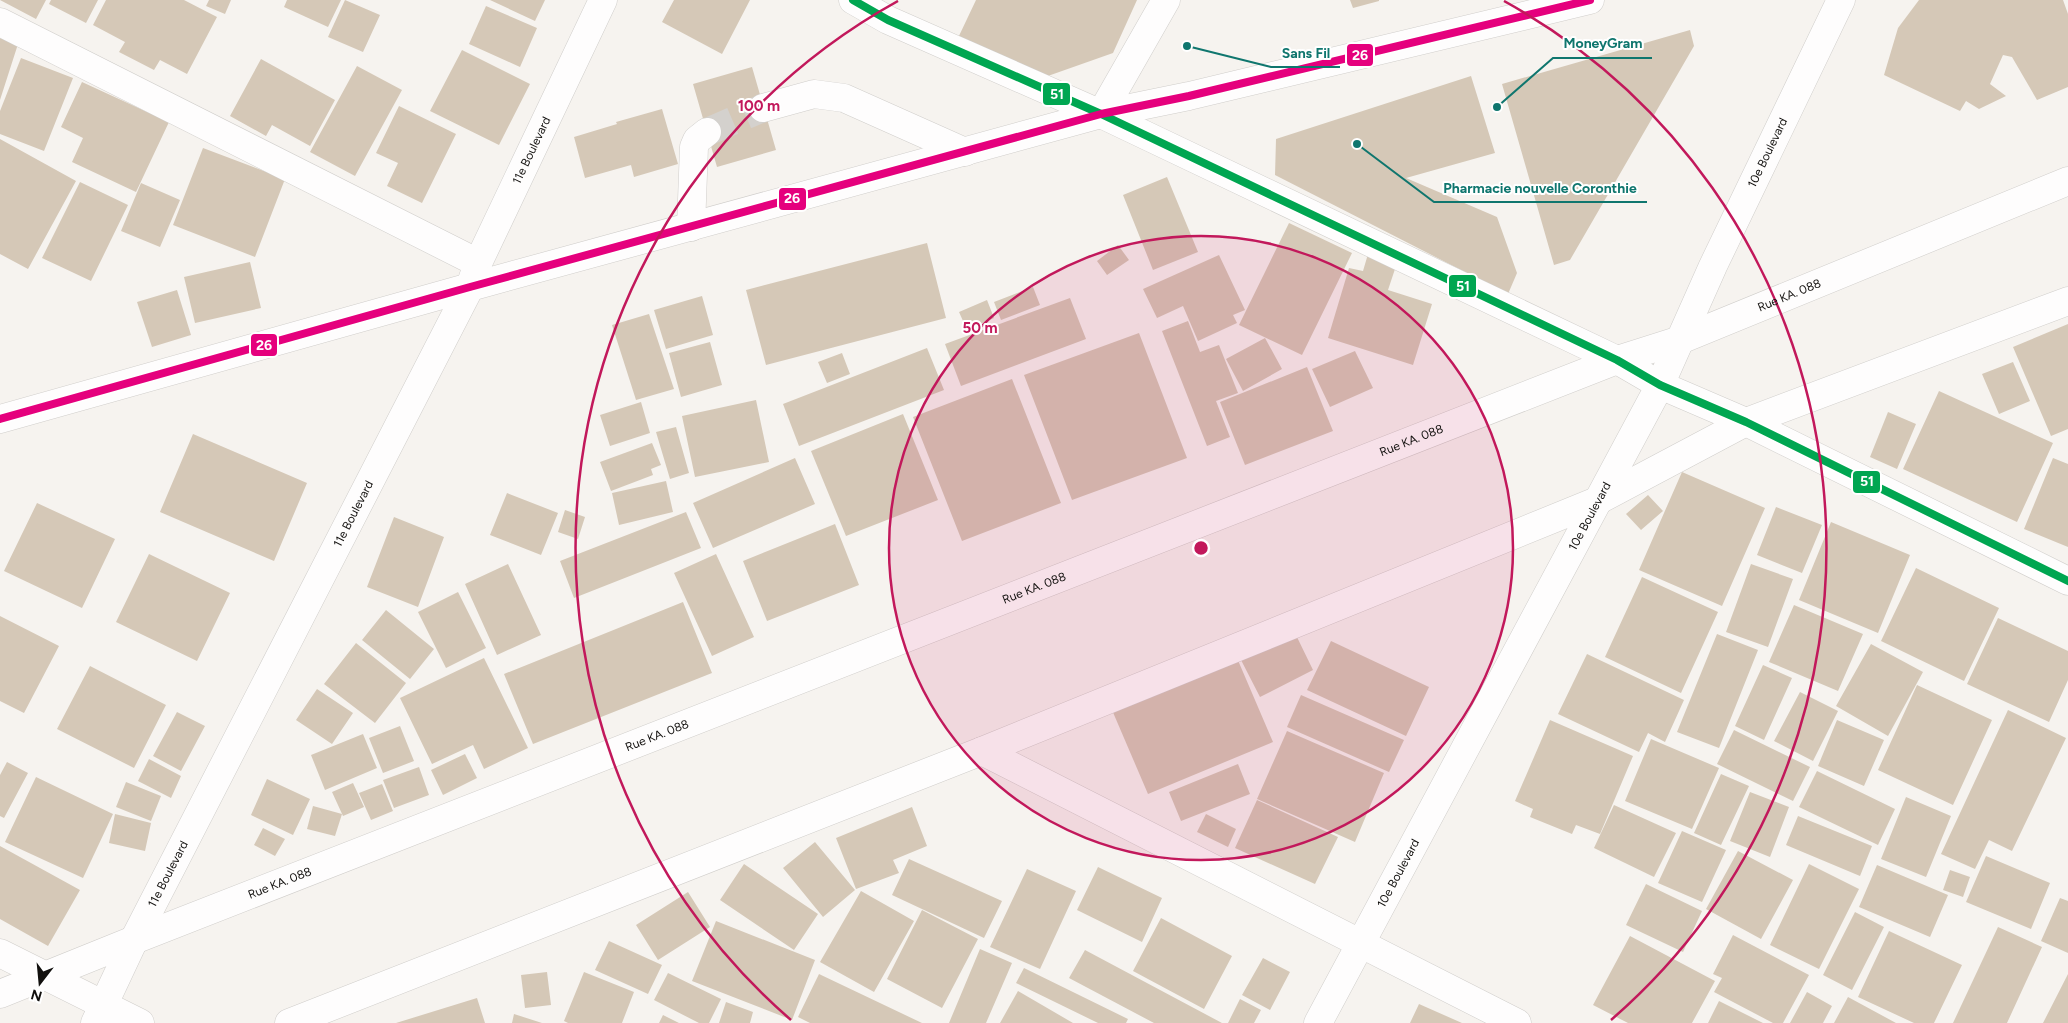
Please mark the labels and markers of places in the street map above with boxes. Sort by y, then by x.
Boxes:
callout: MoneyGram [1553,29,1652,58]
callout: Sans Fil [1271,38,1340,67]
callout: Pharmacie nouvelle Coronthie [1434,173,1647,202]
centre of rings [1192,539,1210,557]

